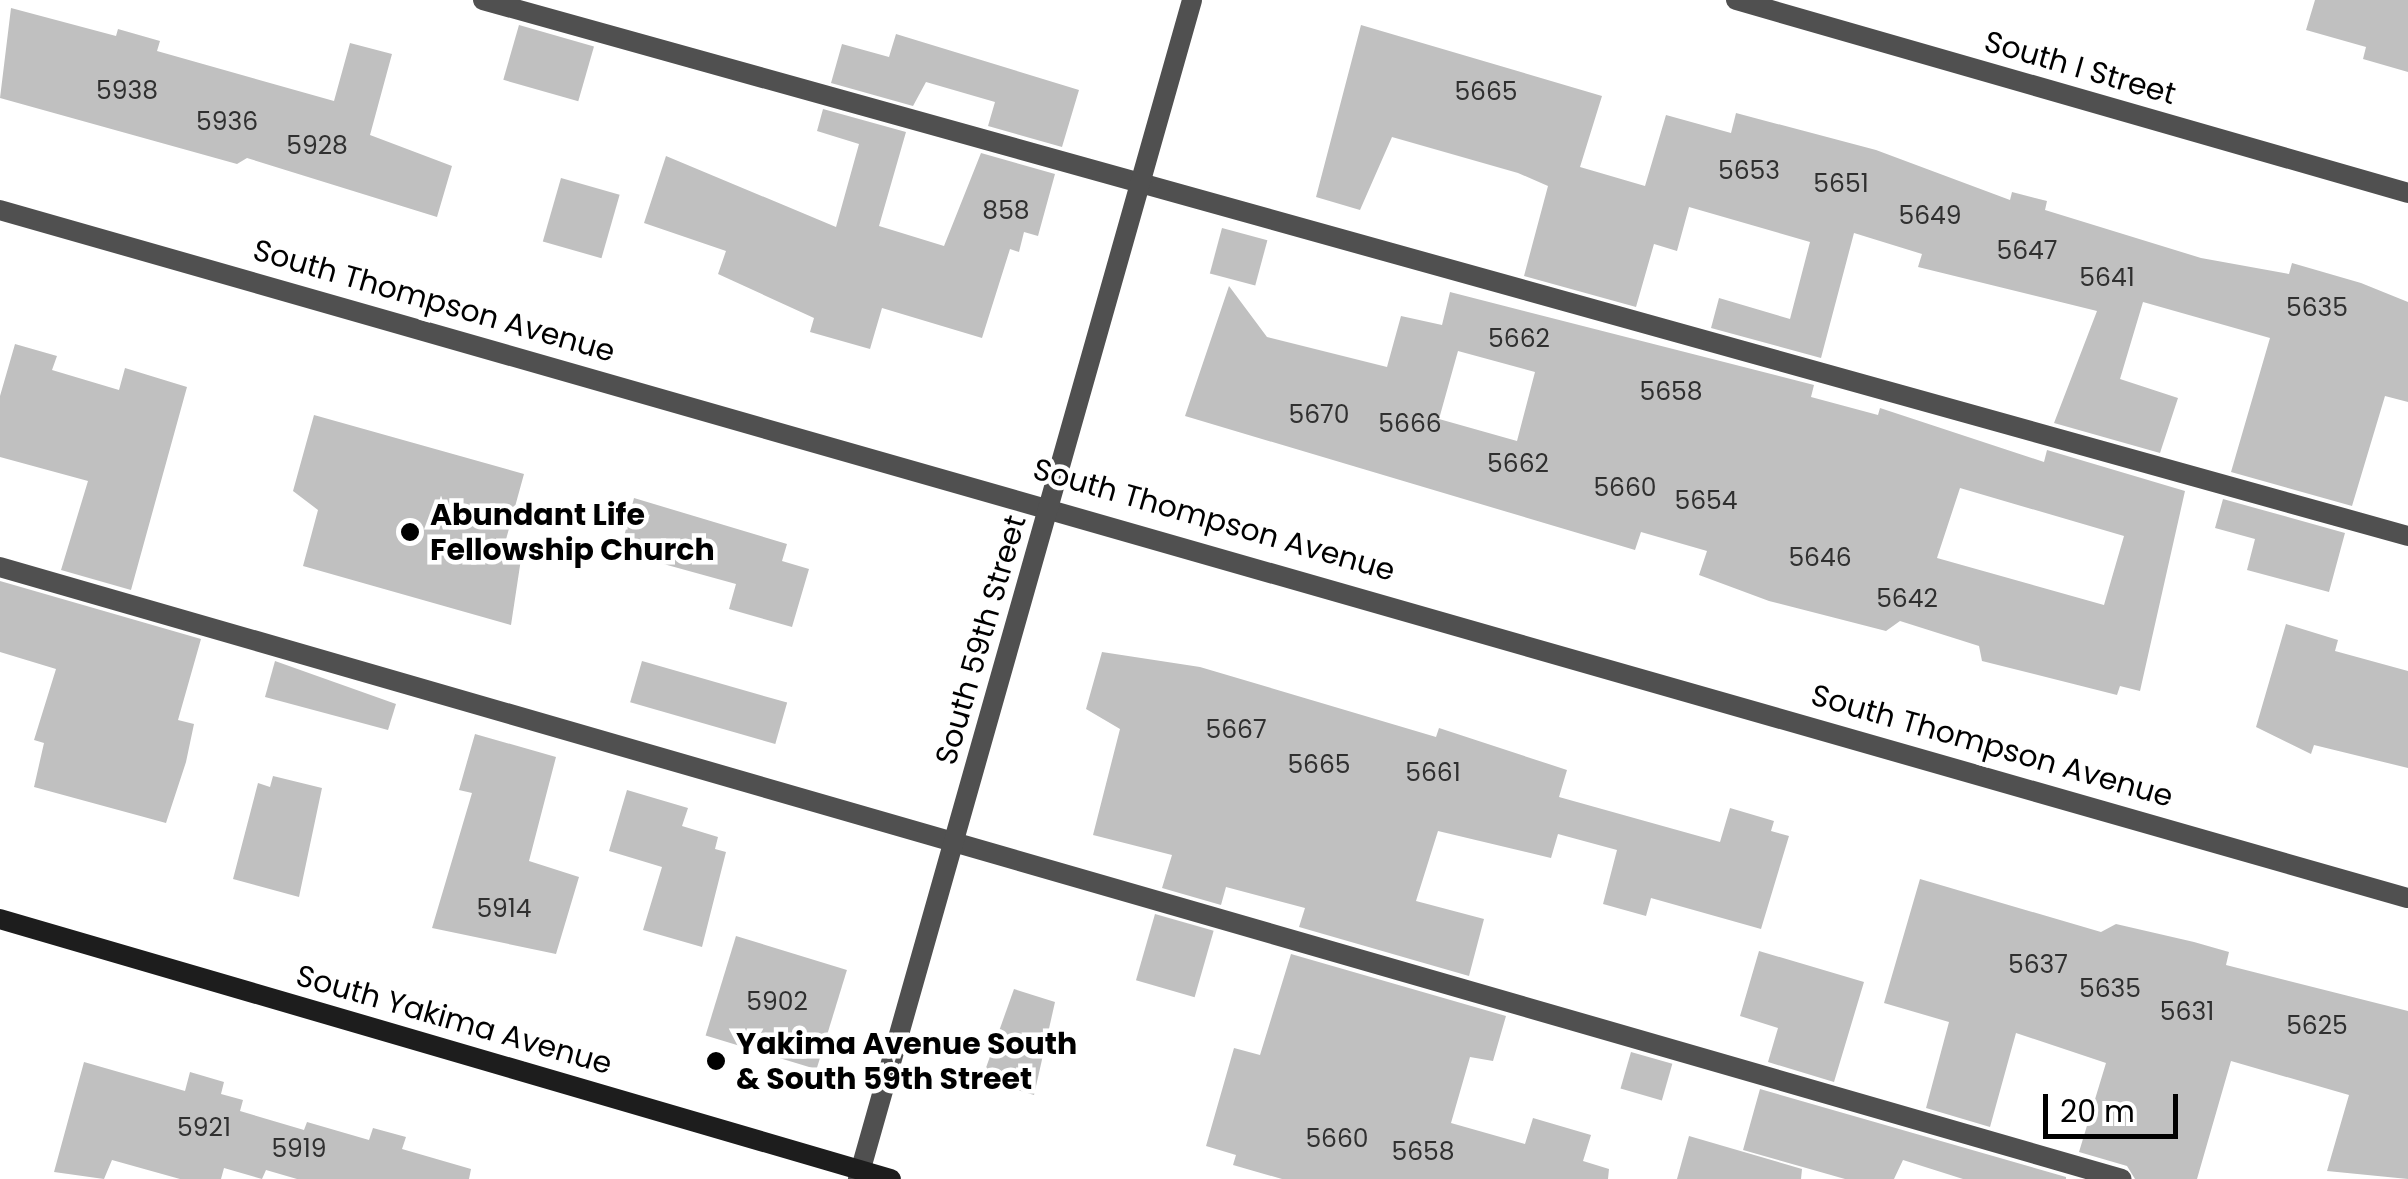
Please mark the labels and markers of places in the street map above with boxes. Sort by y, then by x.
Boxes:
place label: Abundant Life Fellowship Church [430,497,715,568]
marker: Abundant Life Fellowship Church [399,521,421,543]
place label: Yakima Avenue South & South 59th Street [736,1026,1077,1096]
marker: Yakima Avenue South & South 59th Street [705,1050,727,1072]

